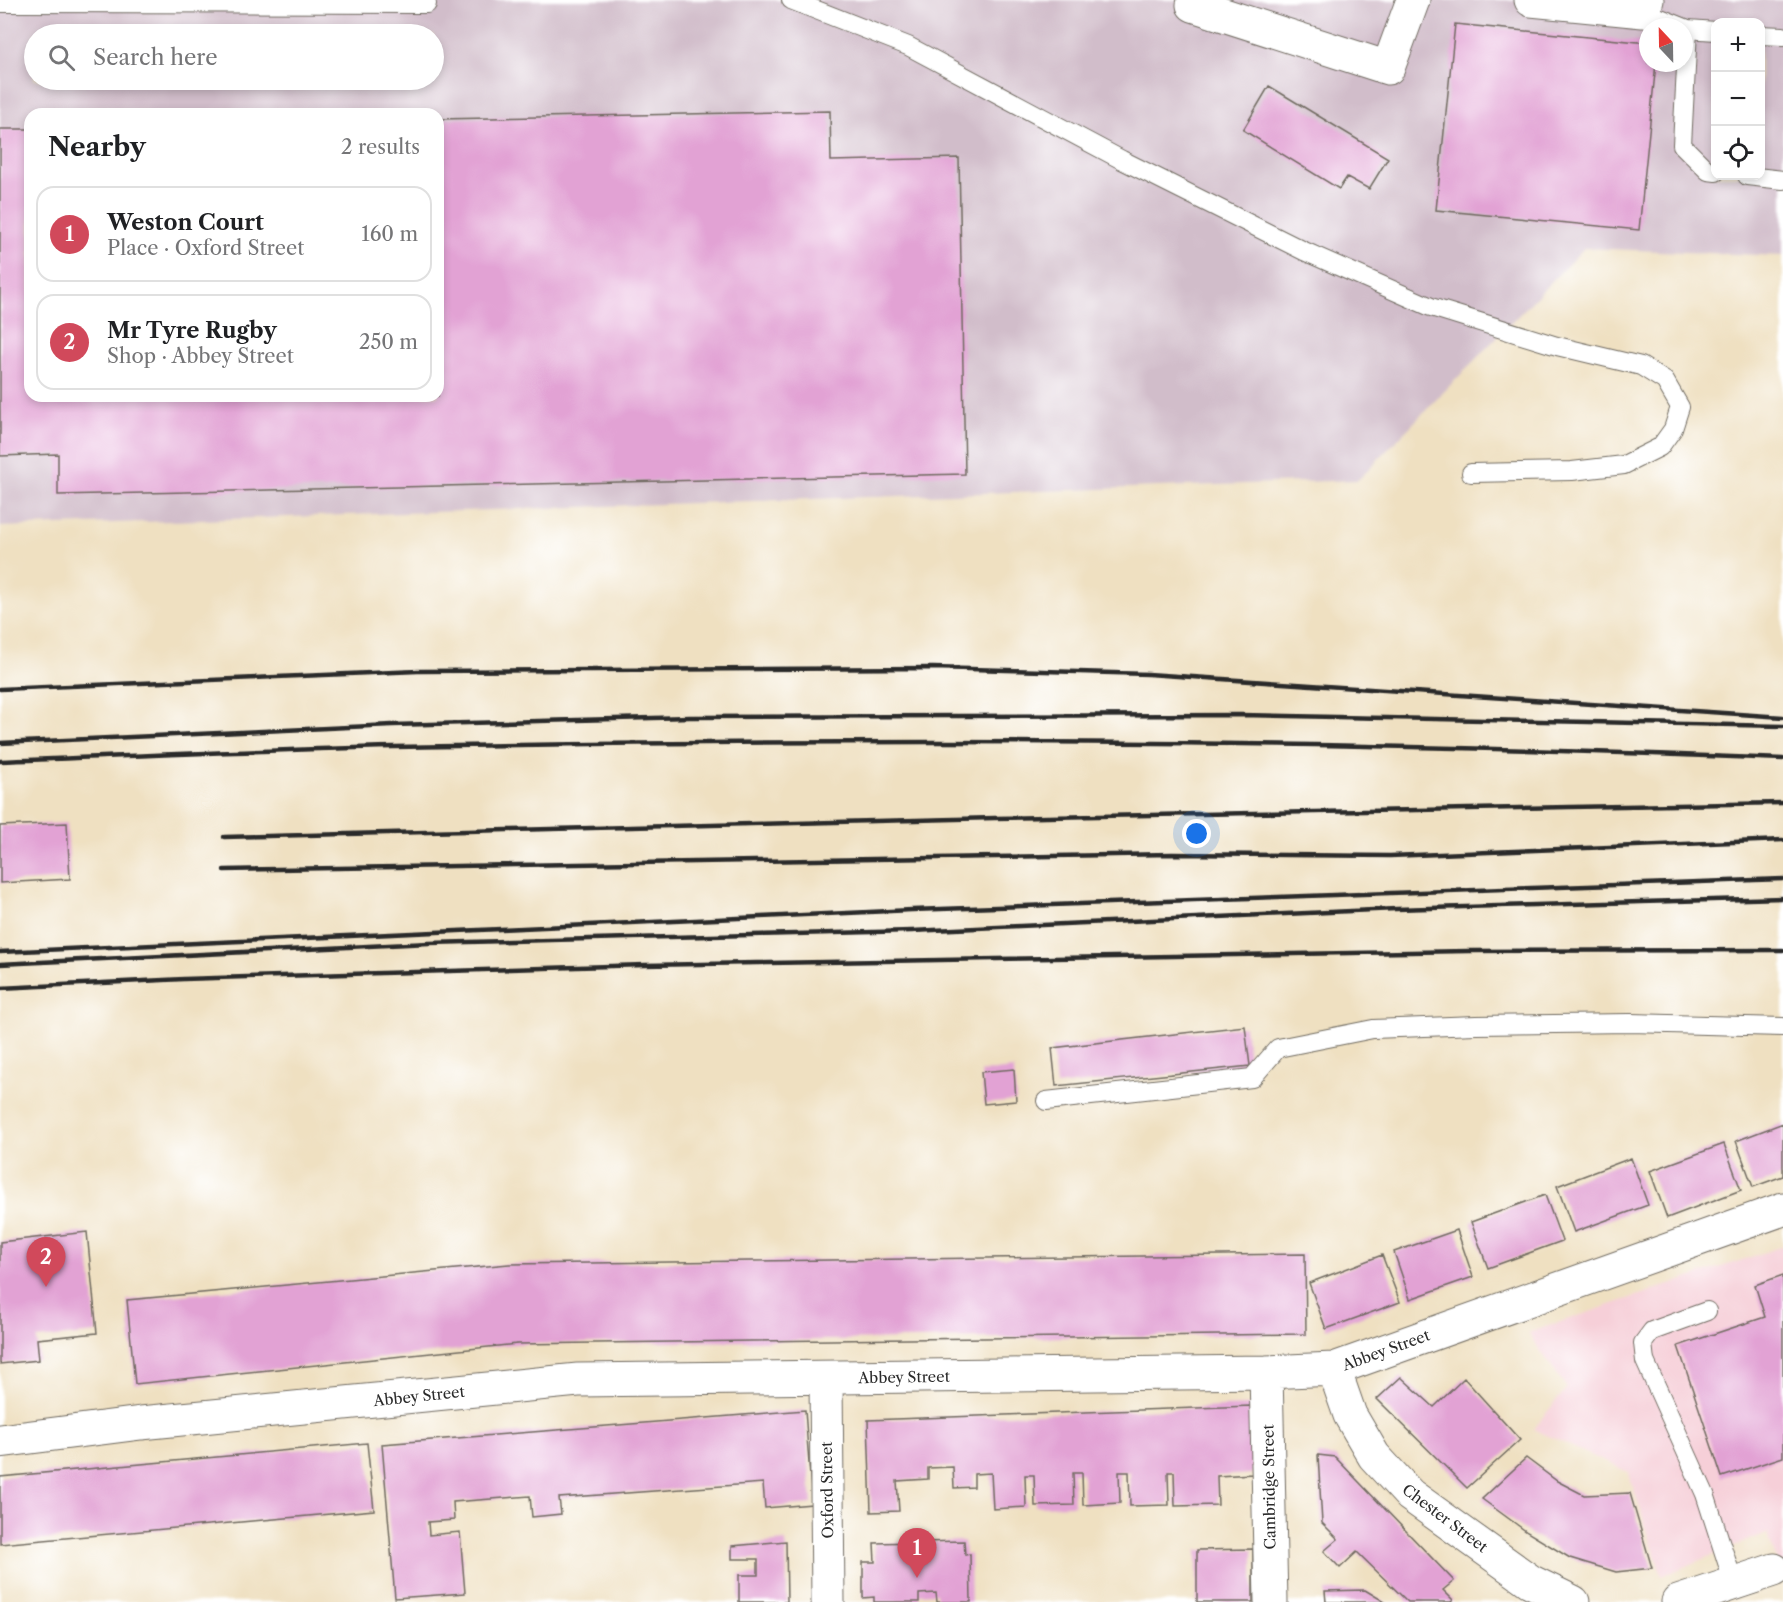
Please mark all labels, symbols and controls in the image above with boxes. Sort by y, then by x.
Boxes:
north arrow [1639,18,1693,72]
map controls [1711,18,1765,180]
button: + [1711,18,1765,72]
search box [24,24,444,90]
icon: search [45,41,78,74]
text: Search here [93,44,218,71]
button: − [1711,72,1765,126]
button: locate [1711,126,1765,180]
text: Nearby [48,131,146,163]
text: 2 results [341,135,420,159]
text: Weston Court [107,209,264,236]
text: 1 [65,222,74,246]
text: 160 m [361,222,418,246]
text: Place · Oxford Street [107,236,304,260]
text: Mr Tyre Rugby [107,317,277,344]
text: 2 [64,330,75,354]
text: 250 m [359,330,418,354]
text: Shop · Abbey Street [107,344,294,368]
your location [1182,819,1211,848]
pin: 2 [26,1238,66,1287]
street label: Abbey Street [1339,1325,1433,1375]
street label: Abbey Street [857,1367,951,1387]
street label: Abbey Street [371,1382,466,1410]
street label: Cambridge Street [1258,1424,1280,1550]
street label: Oxford Street [817,1441,837,1539]
street label: Chester Street [1399,1480,1492,1557]
pin: 1 [898,1528,936,1578]

